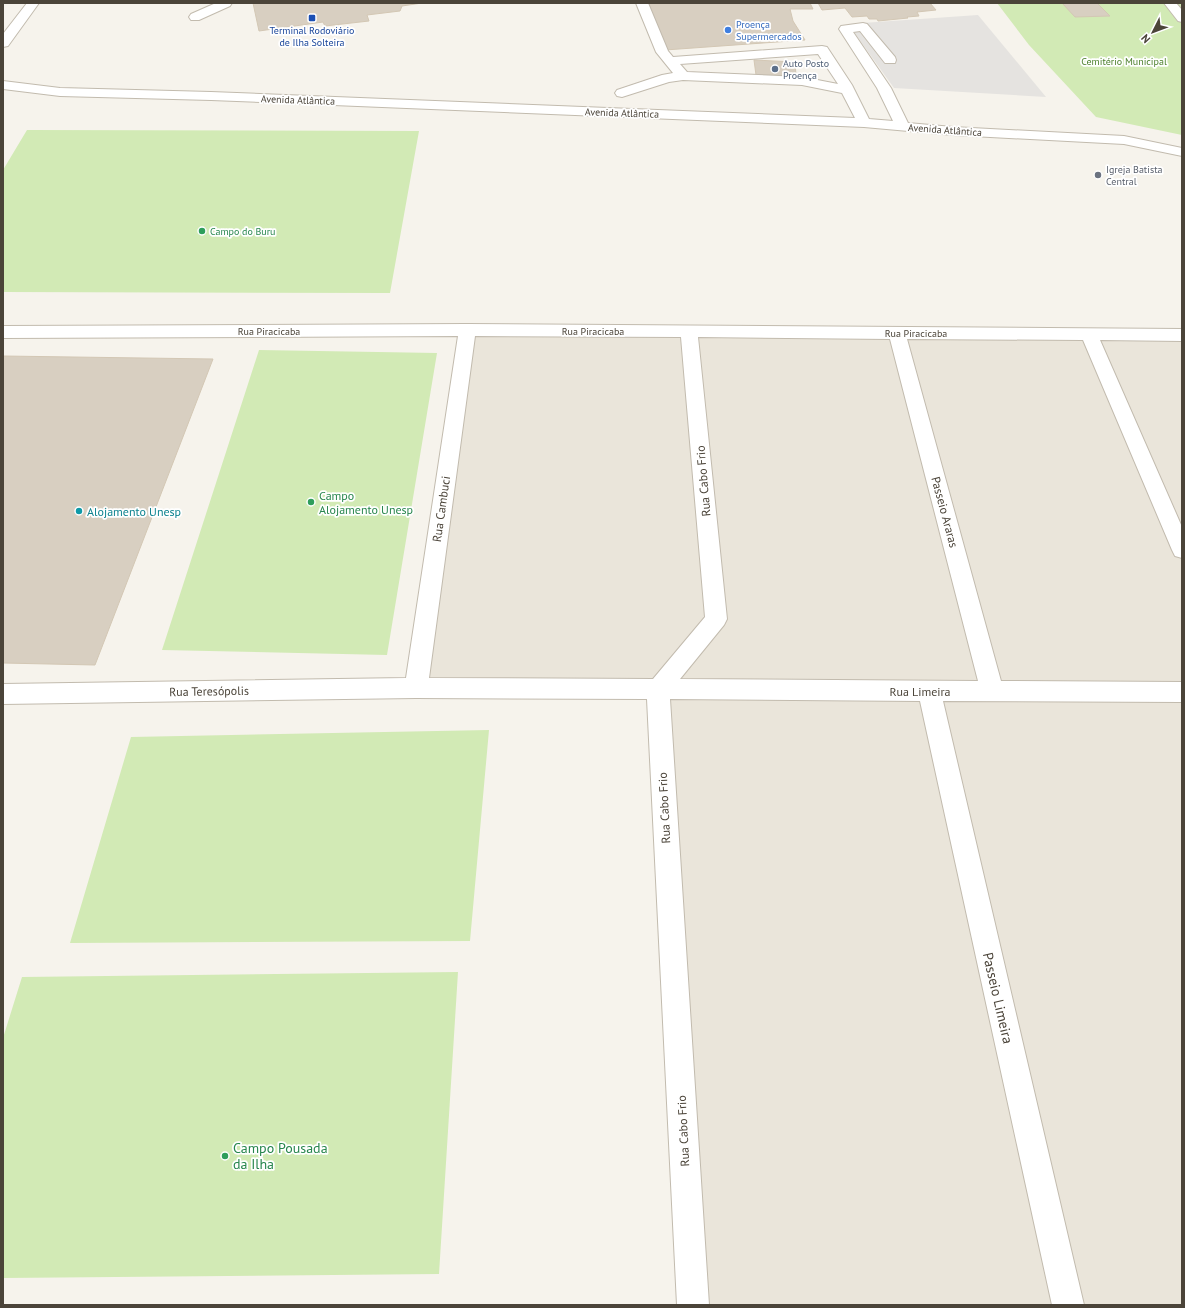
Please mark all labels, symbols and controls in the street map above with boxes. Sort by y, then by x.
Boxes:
north arrow [1133,12,1173,52]
marker: Terminal Rodoviário de Ilha Solteira [307,13,317,23]
place label: Proença Supermercados [736,18,802,43]
place label: Terminal Rodoviário de Ilha Solteira [270,24,354,49]
marker: Proença Supermercados [723,25,733,35]
text: N [1138,31,1153,46]
park label: Cemitério Municipal [1081,55,1167,68]
place label: Auto Posto Proença [783,57,829,82]
marker: Auto Posto Proença [770,64,780,74]
street label: Avenida Atlântica [261,92,335,108]
street label: Avenida Atlântica [585,105,659,121]
street label: Avenida Atlântica [908,121,982,139]
place label: Igreja Batista Central [1106,163,1163,188]
marker: Igreja Batista Central [1093,170,1103,180]
place label: Campo do Buru [210,225,276,238]
marker: Campo do Buru [197,226,207,236]
street label: Rua Piracicaba [238,325,300,338]
street label: Rua Piracicaba [562,325,624,338]
street label: Rua Piracicaba [885,327,947,340]
street label: Rua Cabo Frio [692,445,714,517]
street label: Rua Cambuci [429,475,453,543]
street label: Passeio Araras [928,475,962,549]
place label: Campo Alojamento Unesp [319,488,413,517]
marker: Campo Alojamento Unesp [306,497,316,507]
place label: Alojamento Unesp [87,504,181,519]
marker: Alojamento Unesp [74,506,84,516]
street label: Rua Teresópolis [169,683,249,699]
street label: Rua Limeira [889,684,951,699]
street label: Rua Cabo Frio [655,772,673,844]
street label: Passeio Limeira [979,951,1017,1045]
street label: Rua Cabo Frio [674,1095,692,1167]
place label: Campo Pousada da Ilha [233,1139,328,1173]
marker: Campo Pousada da Ilha [220,1151,230,1161]

